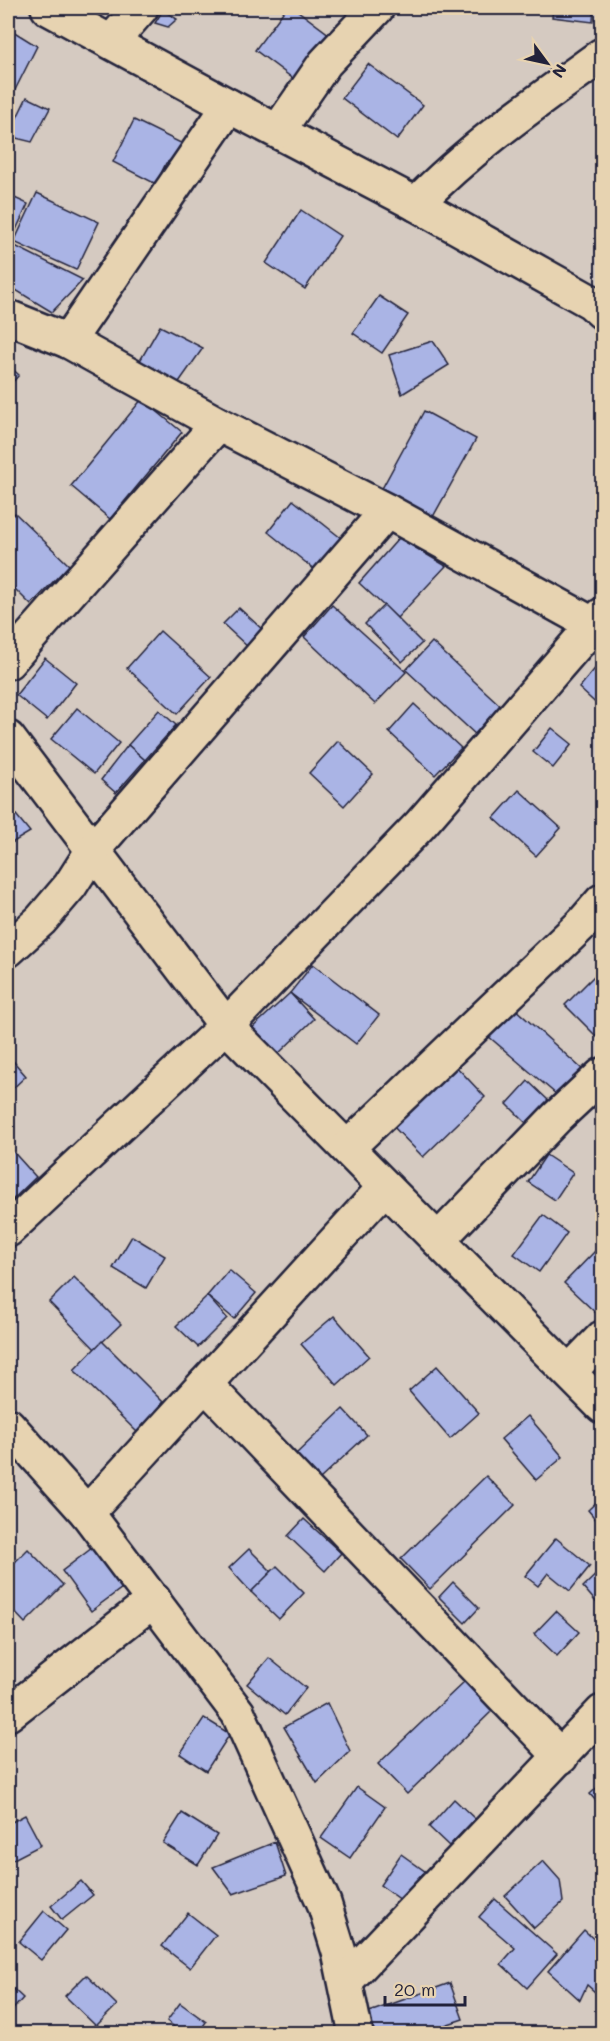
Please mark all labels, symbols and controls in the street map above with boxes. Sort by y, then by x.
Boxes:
north arrow [517,33,577,93]
text: N [548,61,572,82]
scale bar [385,1969,464,2007]
text: 20 m [394,1977,435,2001]

